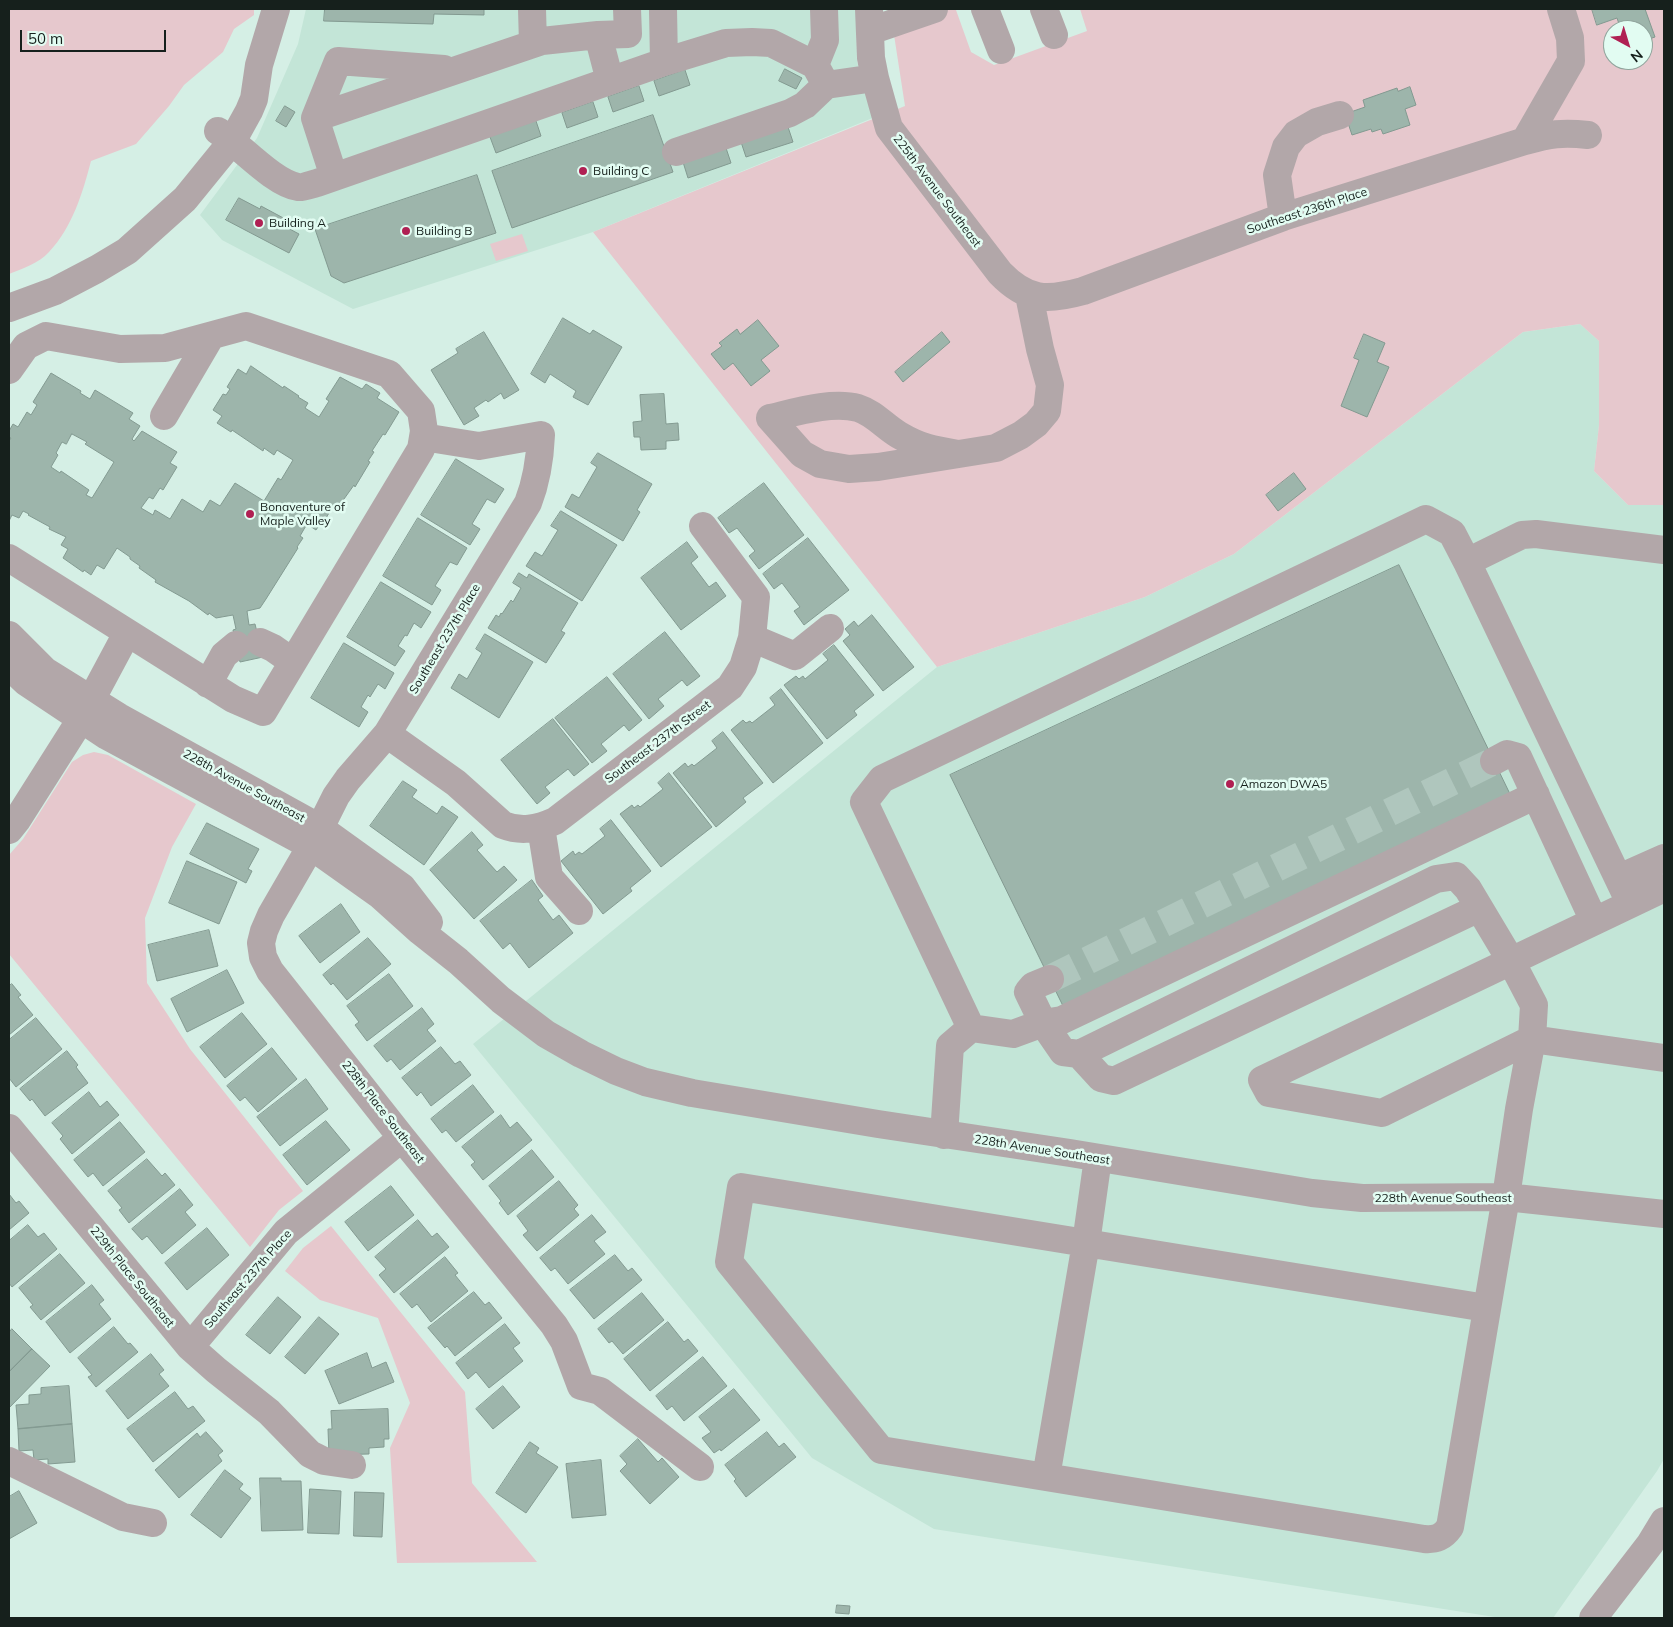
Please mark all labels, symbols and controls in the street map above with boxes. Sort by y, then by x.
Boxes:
scale bar [22,20,169,52]
north arrow [1603,20,1653,70]
text: 50 m [28,29,63,48]
text: N [1627,46,1647,66]
street label: 225th Avenue Southeast [890,132,984,250]
place label: Building C [593,164,649,178]
marker: Building C [577,165,589,177]
street label: Southeast 236th Place [1245,185,1369,237]
place label: Building A [269,216,326,230]
marker: Building A [253,217,265,229]
place label: Building B [416,224,472,238]
marker: Building B [400,225,412,237]
place label: Bonaventure of Maple Valley [260,500,345,528]
marker: Bonaventure of Maple Valley [244,508,256,520]
street label: Southeast 237th Place [406,581,484,697]
street label: Southeast 237th Street [602,698,714,786]
street label: 228th Avenue Southeast [181,746,307,826]
place label: Amazon DWA5 [1240,777,1327,791]
marker: Amazon DWA5 [1224,778,1236,790]
street label: 228th Place Southeast [339,1058,427,1166]
street label: 228th Avenue Southeast [973,1132,1111,1168]
street label: 228th Avenue Southeast [1374,1191,1512,1205]
street label: 229th Place Southeast [87,1224,177,1330]
street label: Southeast 237th Place [201,1227,295,1331]

